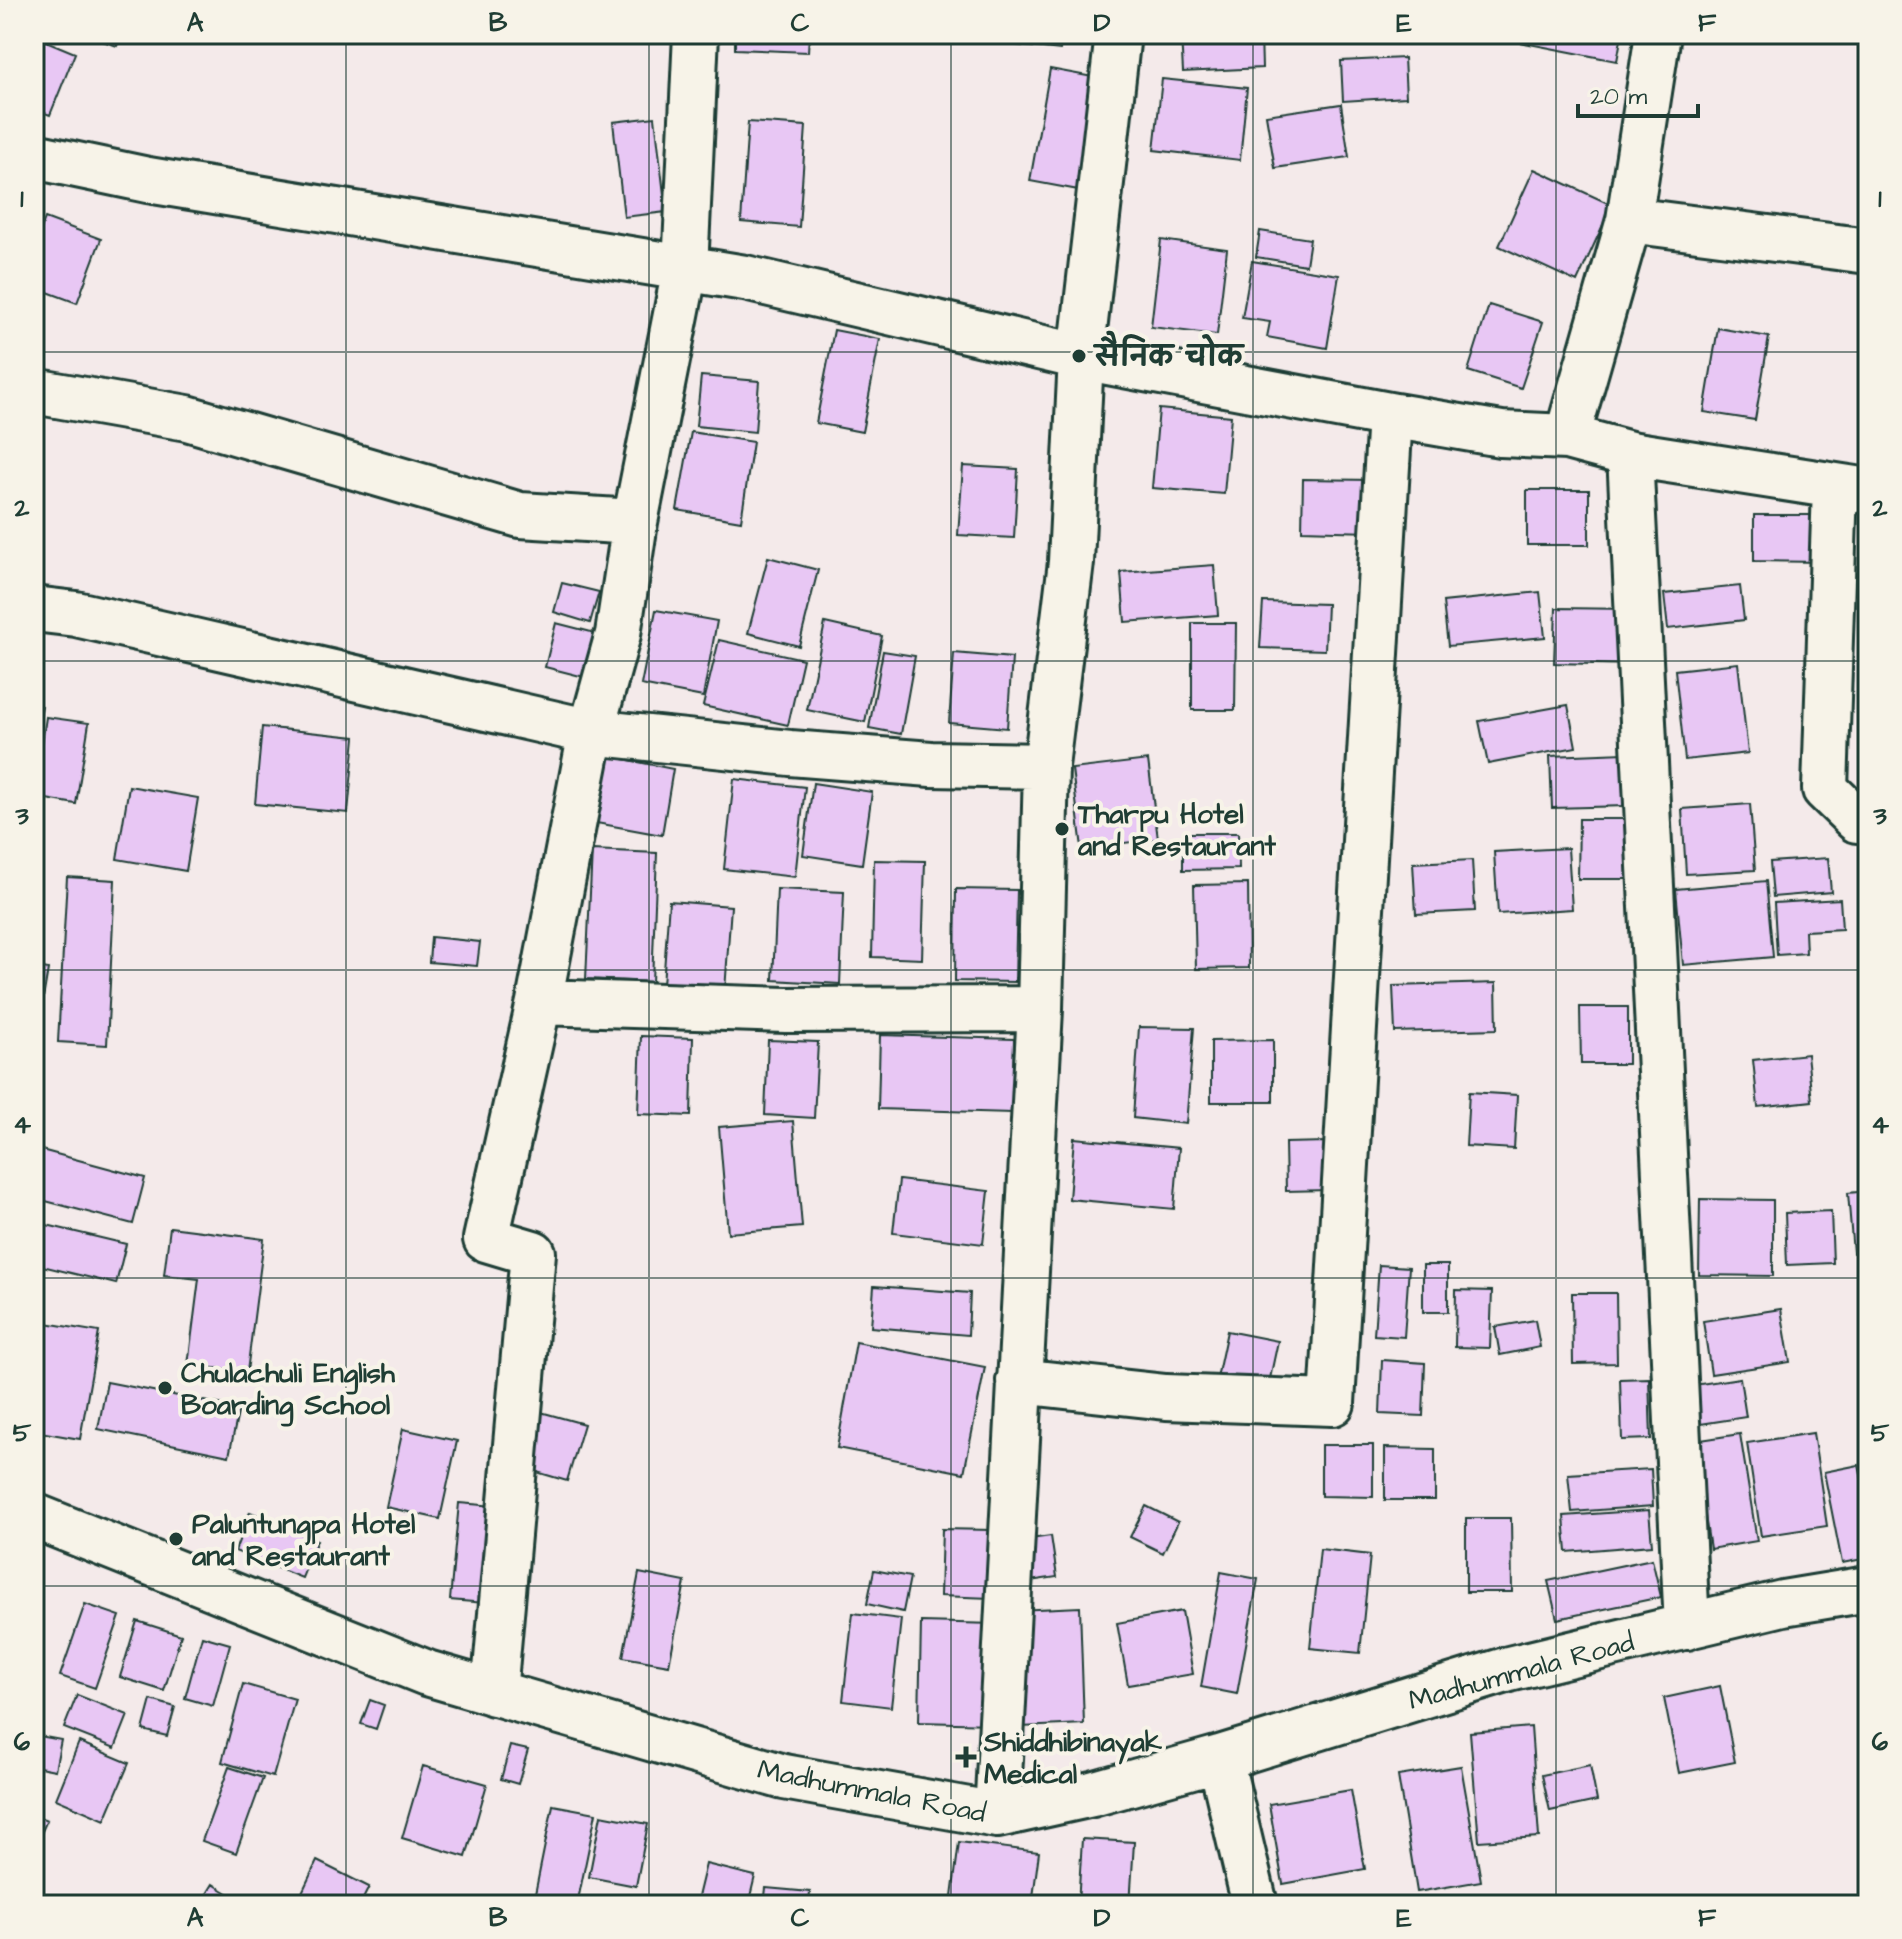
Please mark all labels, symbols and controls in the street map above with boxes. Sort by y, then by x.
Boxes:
text: A [187,5,204,41]
text: B [489,5,508,41]
text: C [791,5,810,41]
text: D [1094,5,1111,41]
text: E [1396,5,1412,41]
text: F [1698,5,1717,41]
scale bar [1578,68,1698,118]
text: 20 m [1590,80,1647,114]
text: 1 [20,181,24,217]
text: 1 [1878,181,1882,217]
place label: सैनिक चोक [1092,330,1245,377]
marker: सैनिक चोक [1070,347,1088,365]
text: 2 [14,490,30,526]
text: 2 [1872,490,1888,526]
place label: Tharpu Hotel and Restaurant [1077,795,1276,866]
text: 3 [14,798,29,834]
text: 3 [1872,798,1887,834]
marker: Tharpu Hotel and Restaurant [1053,820,1071,838]
text: 4 [13,1107,31,1143]
text: 4 [1871,1107,1889,1143]
place label: Chulachuli English Boarding School [181,1354,396,1427]
marker: Chulachuli English Boarding School [156,1379,174,1397]
text: 5 [13,1415,32,1451]
text: 5 [1871,1415,1890,1451]
place label: Paluntungpa Hotel and Restaurant [192,1505,415,1576]
marker: Paluntungpa Hotel and Restaurant [167,1530,185,1548]
street label: Madhummala Road [1404,1623,1638,1720]
place label: Shiddhibinayak Medical [983,1723,1163,1794]
text: 6 [14,1724,31,1760]
text: 6 [1872,1724,1889,1760]
marker: Shiddhibinayak Medical [955,1746,977,1768]
street label: Madhummala Road [754,1750,989,1833]
text: A [187,1900,204,1936]
text: B [489,1900,508,1936]
text: C [791,1900,810,1936]
text: D [1094,1900,1111,1936]
text: E [1396,1900,1412,1936]
text: F [1698,1900,1717,1936]

